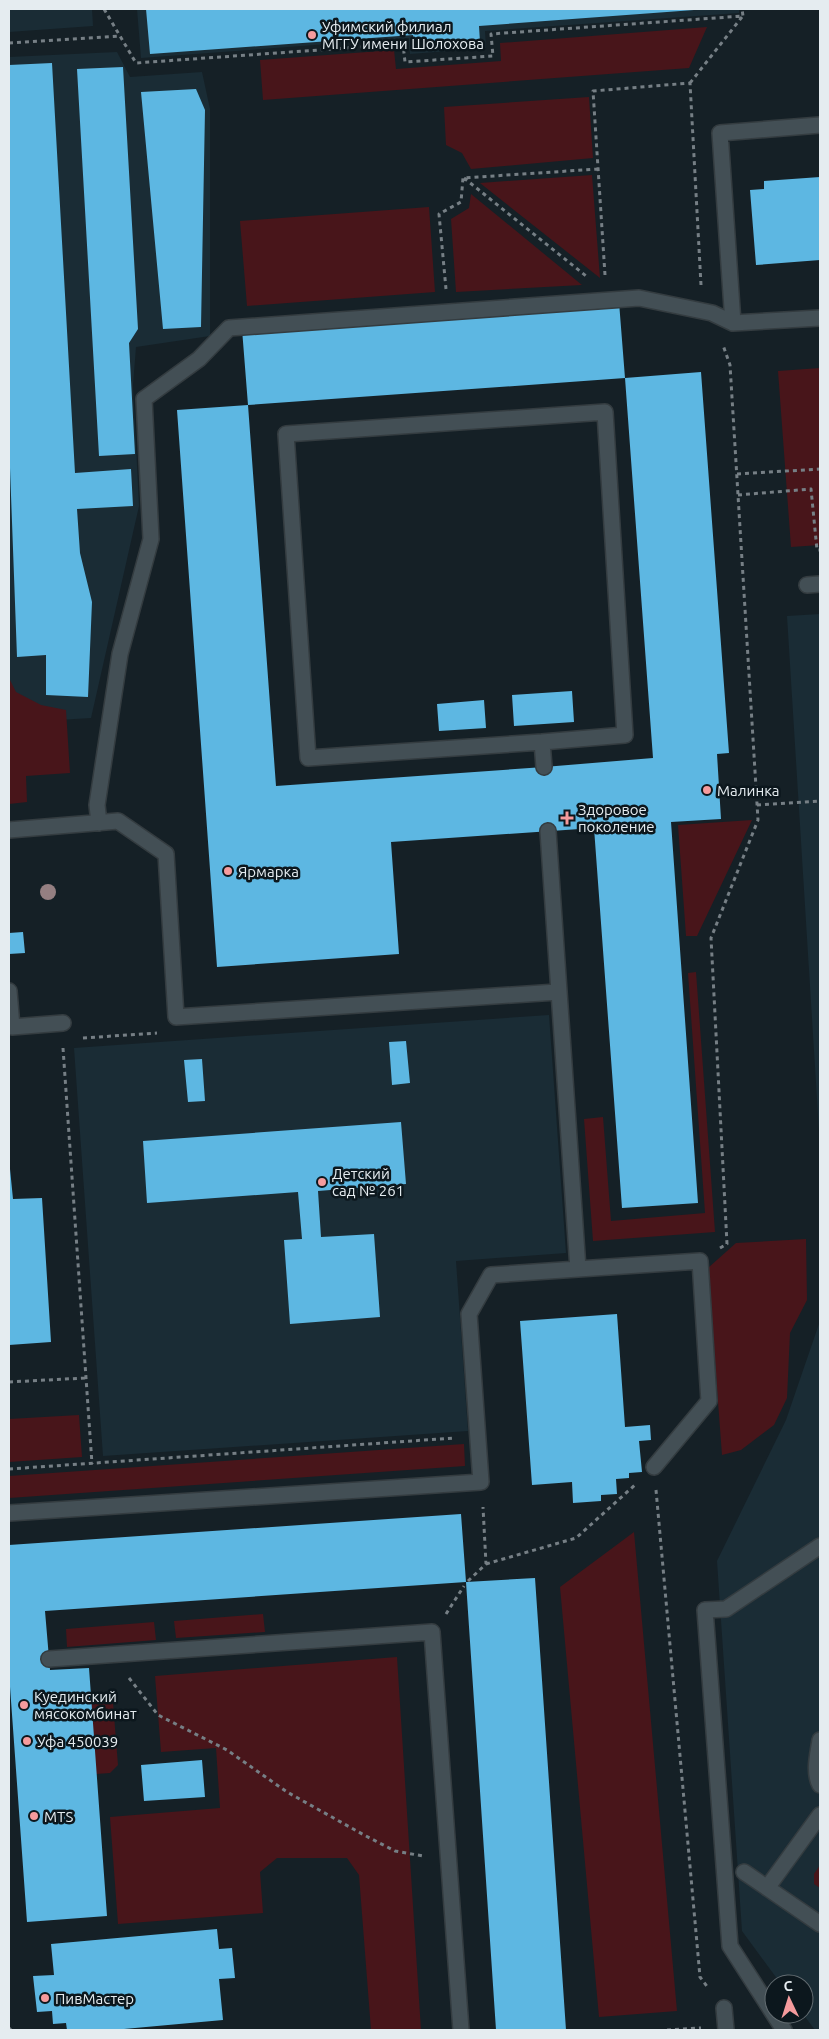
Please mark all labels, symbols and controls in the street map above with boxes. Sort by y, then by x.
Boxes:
place label: Уфимский филиал МГГУ имени Шолохова [322,18,484,52]
marker: Уфимский филиал МГГУ имени Шолохова [306,29,318,41]
place label: Малинка [717,782,780,799]
marker: Малинка [701,784,713,796]
place label: Здоровое поколение [578,801,655,835]
marker: Здоровое поколение [560,811,574,825]
place label: Ярмарка [238,863,299,880]
marker: Ярмарка [222,865,234,877]
place label: Детский сад № 261 [332,1165,404,1199]
marker: Детский сад № 261 [316,1176,328,1188]
place label: Куединский мясокомбинат [34,1688,137,1722]
marker: Куединский мясокомбинат [18,1699,30,1711]
place label: Уфа 450039 [37,1733,118,1750]
marker: Уфа 450039 [21,1735,33,1747]
place label: MTS [44,1808,73,1825]
marker: MTS [28,1810,40,1822]
north arrow [764,1974,814,2024]
text: С [783,1978,793,1994]
place label: ПивМастер [55,1990,134,2007]
marker: ПивМастер [39,1992,51,2004]

